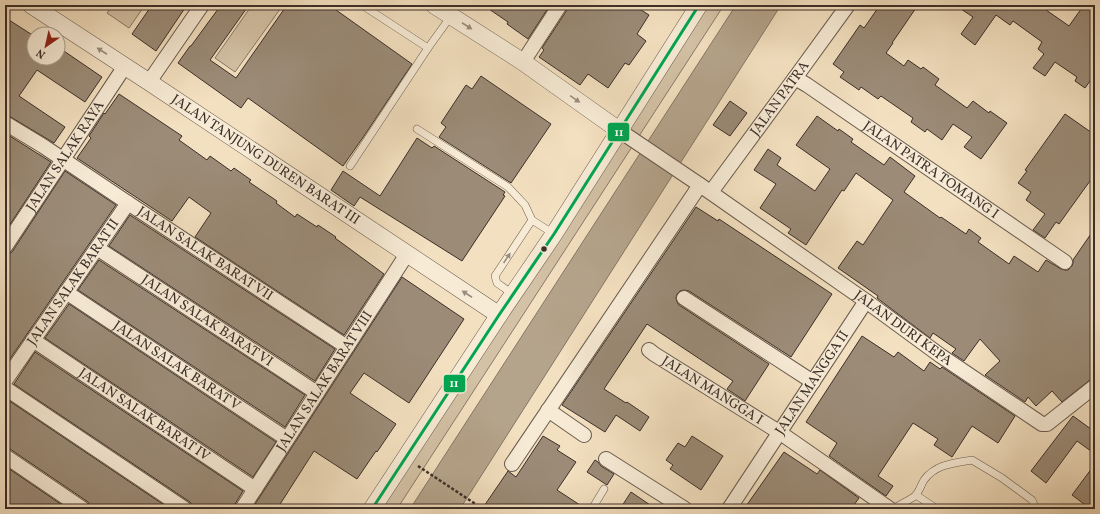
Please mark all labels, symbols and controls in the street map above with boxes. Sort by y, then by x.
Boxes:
one-way arrow [462,22,472,30]
north arrow [26,26,66,66]
text: N [34,45,49,62]
one-way arrow [97,47,107,55]
street label: JALAN PATRA [746,57,814,140]
street label: JALAN TANJUNG DUREN BARAT III [168,90,364,229]
one-way arrow [569,95,580,103]
street label: JALAN SALAK RAYA [22,97,109,215]
street label: JALAN PATRA TOMANG I [859,117,1003,223]
line badge: 11 [607,122,630,142]
text: 11 [615,126,623,141]
street label: JALAN SALAK BARAT VII [133,202,277,305]
street label: JALAN SALAK BARAT II [23,215,124,349]
unlabelled marker [539,244,549,254]
one-way arrow [503,253,511,263]
street label: JALAN SALAK BARAT VI [137,271,277,369]
street label: JALAN DURI KEPA [850,286,956,371]
one-way arrow [461,290,473,297]
street label: JALAN SALAK BARAT VIII [272,307,377,456]
street label: JALAN SALAK BARAT V [110,317,244,415]
street label: JALAN MANGGA II [771,327,853,439]
street label: JALAN MANGGA I [658,351,767,429]
street label: JALAN SALAK BARAT IV [75,364,214,466]
line badge: 11 [443,374,466,393]
text: 11 [450,377,458,392]

